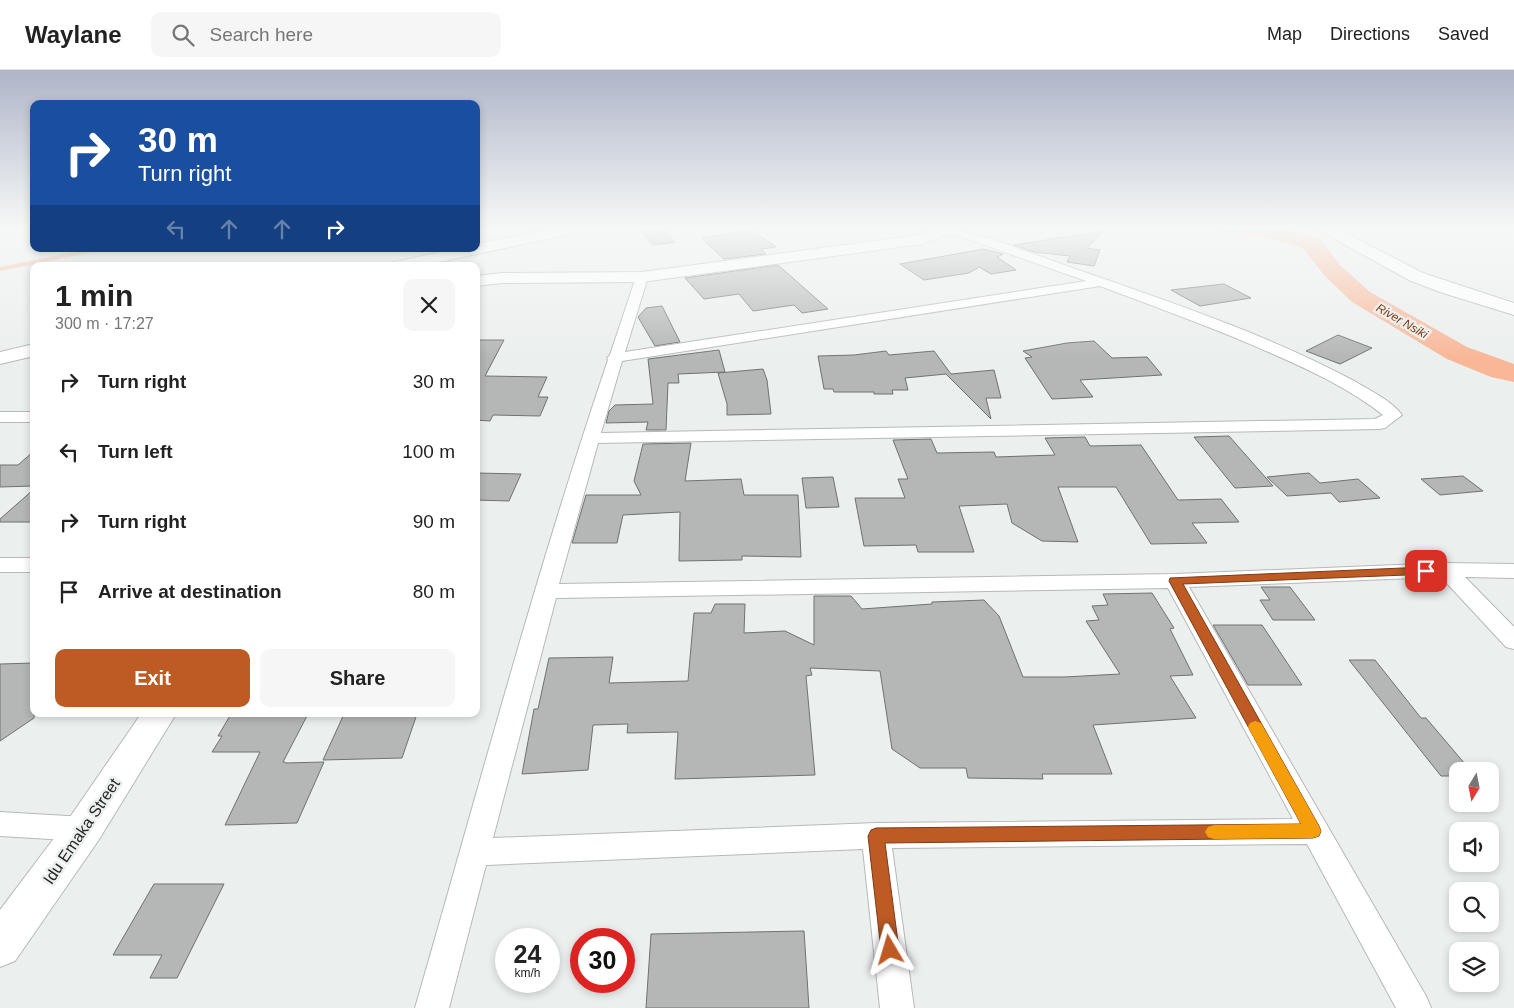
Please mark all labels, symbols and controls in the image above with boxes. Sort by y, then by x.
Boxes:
search box [151,12,501,57]
text: Waylane [25,21,121,48]
icon: search [169,21,197,49]
text: Search here [209,24,313,45]
text: Map [1267,24,1302,44]
text: Directions [1330,24,1410,44]
text: Saved [1438,24,1489,44]
icon: right [55,120,120,185]
text: 30 m [138,120,218,159]
text: Turn right [138,161,231,186]
icon: left [162,215,190,243]
icon: ahead [215,215,243,243]
icon: ahead [268,215,296,243]
icon: right [321,215,349,243]
text: 1 min [55,279,133,312]
button: close [403,279,455,331]
water label: River Nsiki [1374,301,1431,342]
text: 300 m · 17:27 [55,315,154,332]
icon: right [55,368,83,396]
text: Turn right [98,371,186,392]
text: 30 m [413,371,455,392]
icon: left [55,438,83,466]
text: Turn left [98,441,173,462]
text: 100 m [402,441,455,462]
icon: right [55,508,83,536]
text: Turn right [98,511,186,532]
text: 90 m [413,511,455,532]
pin [1405,550,1447,592]
icon: arrive [1412,557,1440,585]
icon: arrive [55,578,83,606]
text: Arrive at destination [98,581,282,602]
text: 80 m [413,581,455,602]
button: Exit [55,649,250,707]
button: Share [260,649,455,707]
north arrow [1449,762,1499,812]
map controls [1449,762,1499,992]
street label: Idu Emaka Street [40,775,123,887]
button: sound [1449,822,1499,872]
button: search [1449,882,1499,932]
position arrow [863,923,915,975]
speed limit sign: 30 [570,928,635,993]
text: 24 [514,940,541,968]
button: layers [1449,942,1499,992]
text: km/h [514,966,541,980]

